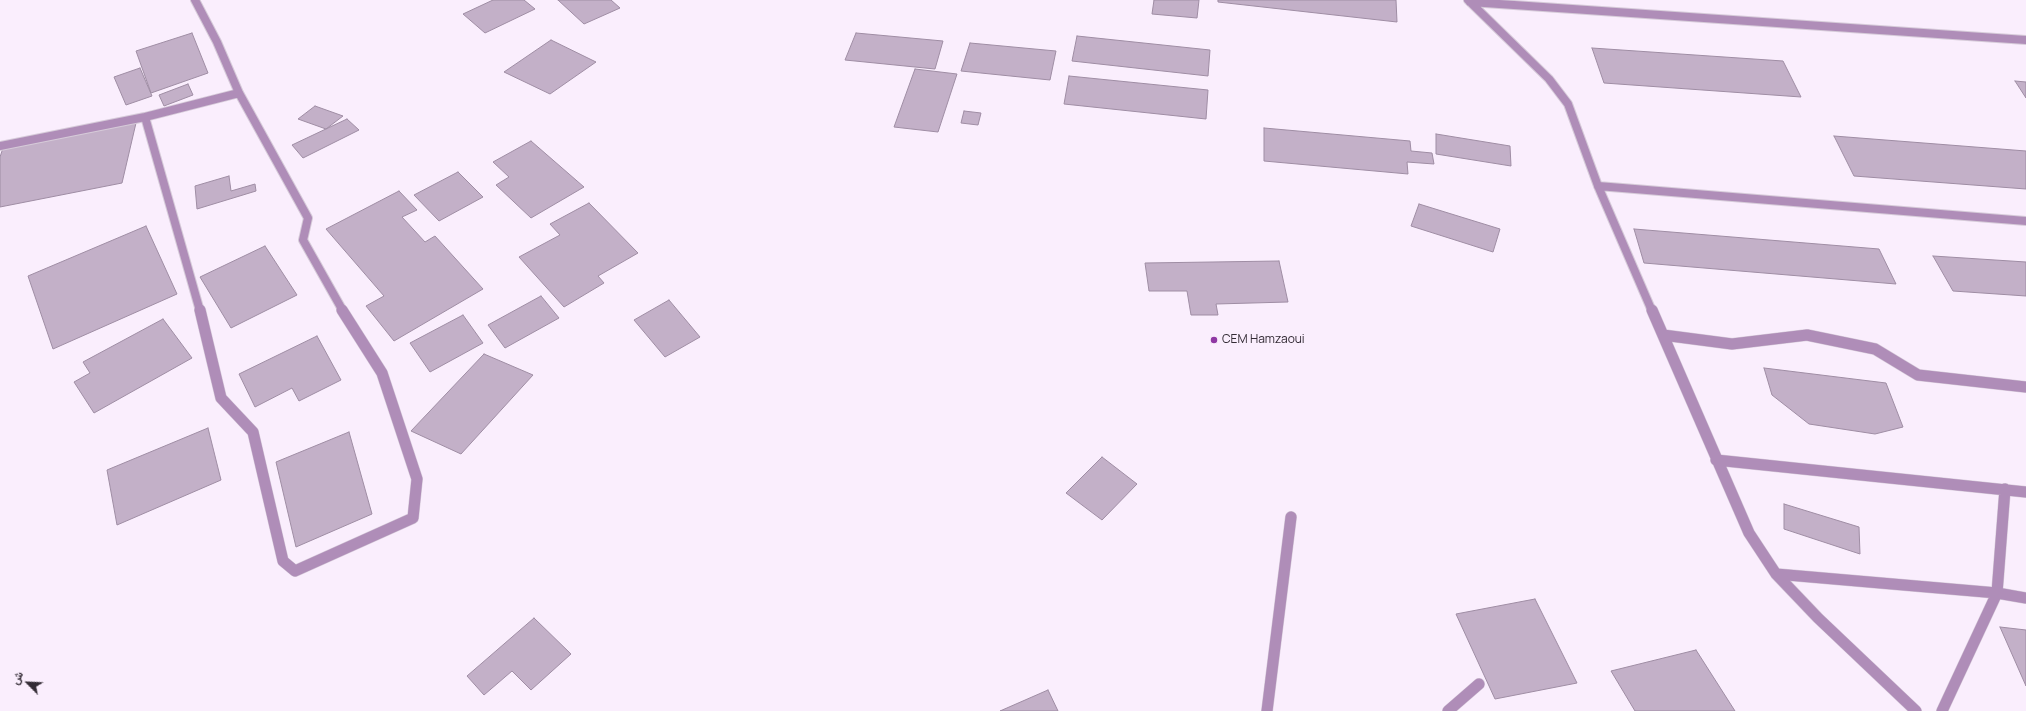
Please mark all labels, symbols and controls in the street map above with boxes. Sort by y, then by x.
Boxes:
place label: CEM Hamzaoui [1222,333,1305,347]
marker: CEM Hamzaoui [1209,335,1219,345]
north arrow [8,663,48,703]
text: ش [7,669,26,687]

